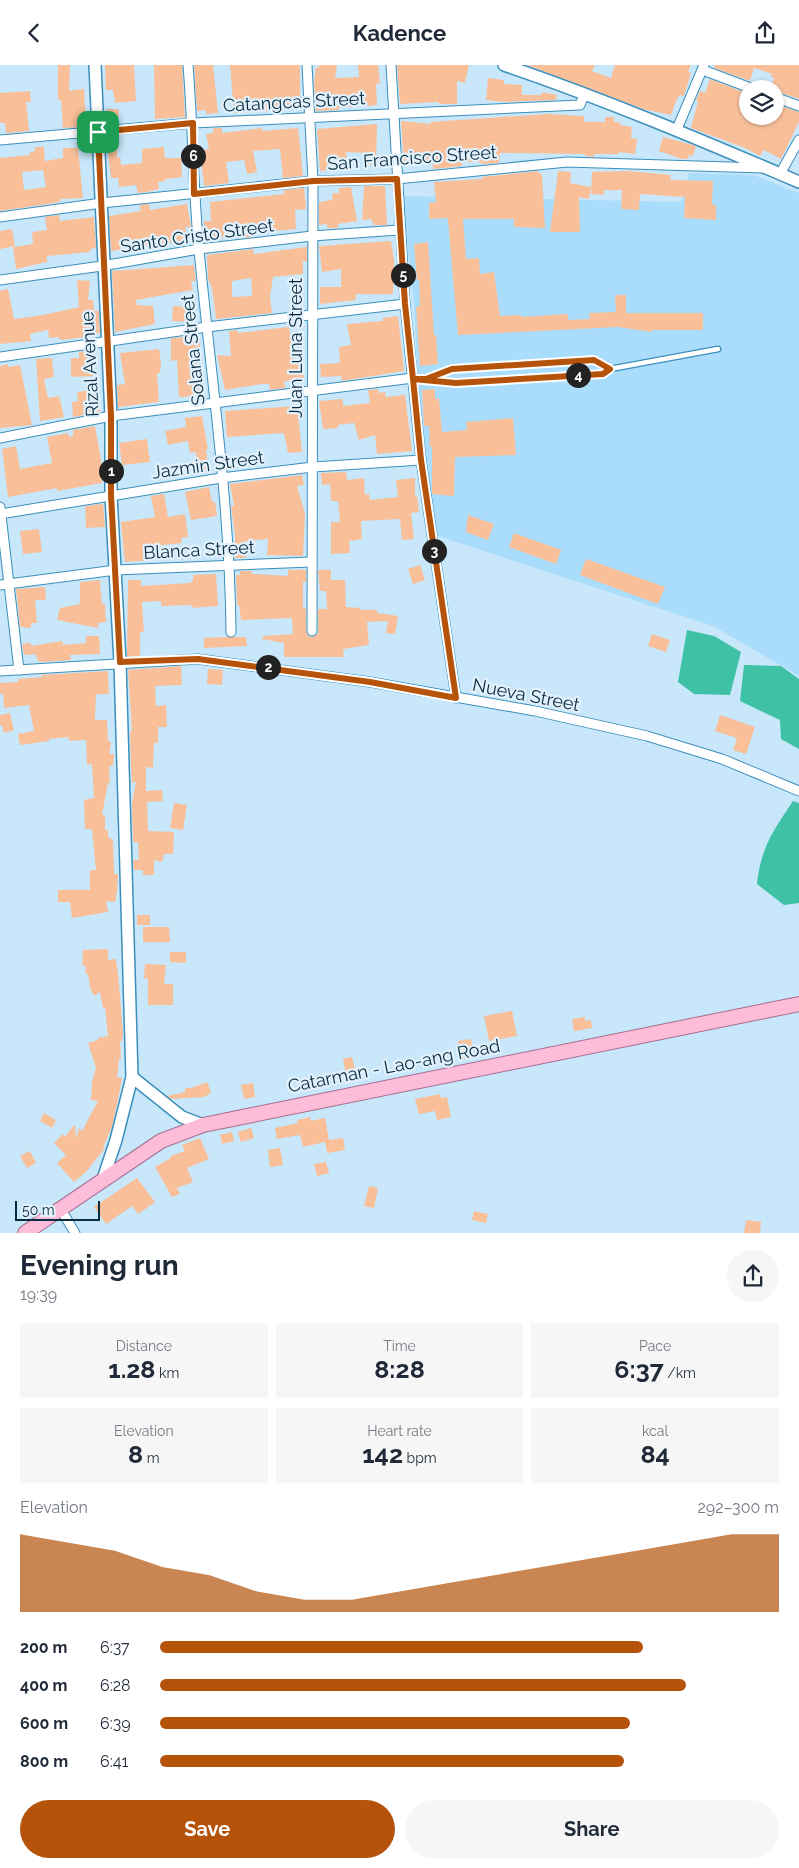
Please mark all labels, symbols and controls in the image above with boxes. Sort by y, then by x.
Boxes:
icon: back [20,19,48,47]
icon: share [751,19,779,47]
text: Kadence [353,20,446,46]
map controls [739,80,784,125]
button: layers [739,80,784,125]
street label: Catangcas Street [222,87,366,116]
pin [77,111,119,153]
icon: arrive [84,118,112,146]
street label: San Francisco Street [327,141,497,174]
pin: 6 [180,143,206,169]
text: 6 [189,148,198,164]
street label: Santo Cristo Street [119,214,275,257]
pin: 5 [390,263,416,287]
text: 5 [400,267,407,283]
street label: Juan Luna Street [285,278,306,418]
street label: Solana Street [176,294,209,406]
street label: Rizal Avenue [76,310,103,417]
pin: 4 [566,363,590,387]
text: 4 [575,367,583,383]
street label: Jazmin Street [151,446,265,483]
pin: 1 [98,459,124,483]
text: 1 [108,463,115,479]
street label: Blanca Street [143,536,255,563]
pin: 3 [422,539,446,563]
text: 3 [431,543,438,559]
pin: 2 [256,655,280,679]
text: 2 [265,659,272,675]
street label: Nueva Street [471,674,581,715]
street label: Catarman - Lao-ang Road [286,1035,502,1096]
scale bar [15,1198,100,1221]
text: 50 m [22,1202,55,1218]
text: Evening run [20,1249,179,1282]
button: share [727,1250,779,1302]
text: 19:39 [20,1285,57,1304]
text: Distance [116,1338,172,1354]
text: Time [383,1338,416,1354]
text: Pace [639,1338,671,1354]
text: 1.28 [108,1354,155,1384]
text: 8:28 [374,1354,425,1384]
text: 6:37 [614,1354,664,1384]
text: km [155,1365,179,1381]
text: /km [664,1365,696,1381]
text: Elevation [114,1423,174,1439]
text: Heart rate [367,1423,432,1439]
text: kcal [642,1423,668,1439]
text: 8 [128,1439,143,1469]
text: 142 [362,1439,403,1469]
text: 84 [640,1439,670,1469]
text: m [143,1450,160,1466]
text: bpm [403,1450,437,1466]
text: Elevation [20,1498,88,1517]
text: 292–300 m [697,1498,779,1517]
text: 200 m [20,1638,67,1657]
text: 6:37 [100,1638,130,1657]
text: 400 m [20,1676,68,1695]
text: 6:28 [100,1676,130,1695]
text: 600 m [20,1714,68,1733]
text: 6:39 [100,1714,131,1733]
text: 800 m [20,1752,68,1771]
text: 6:41 [100,1752,128,1771]
button: Save [20,1800,395,1858]
button: Share [405,1800,779,1858]

